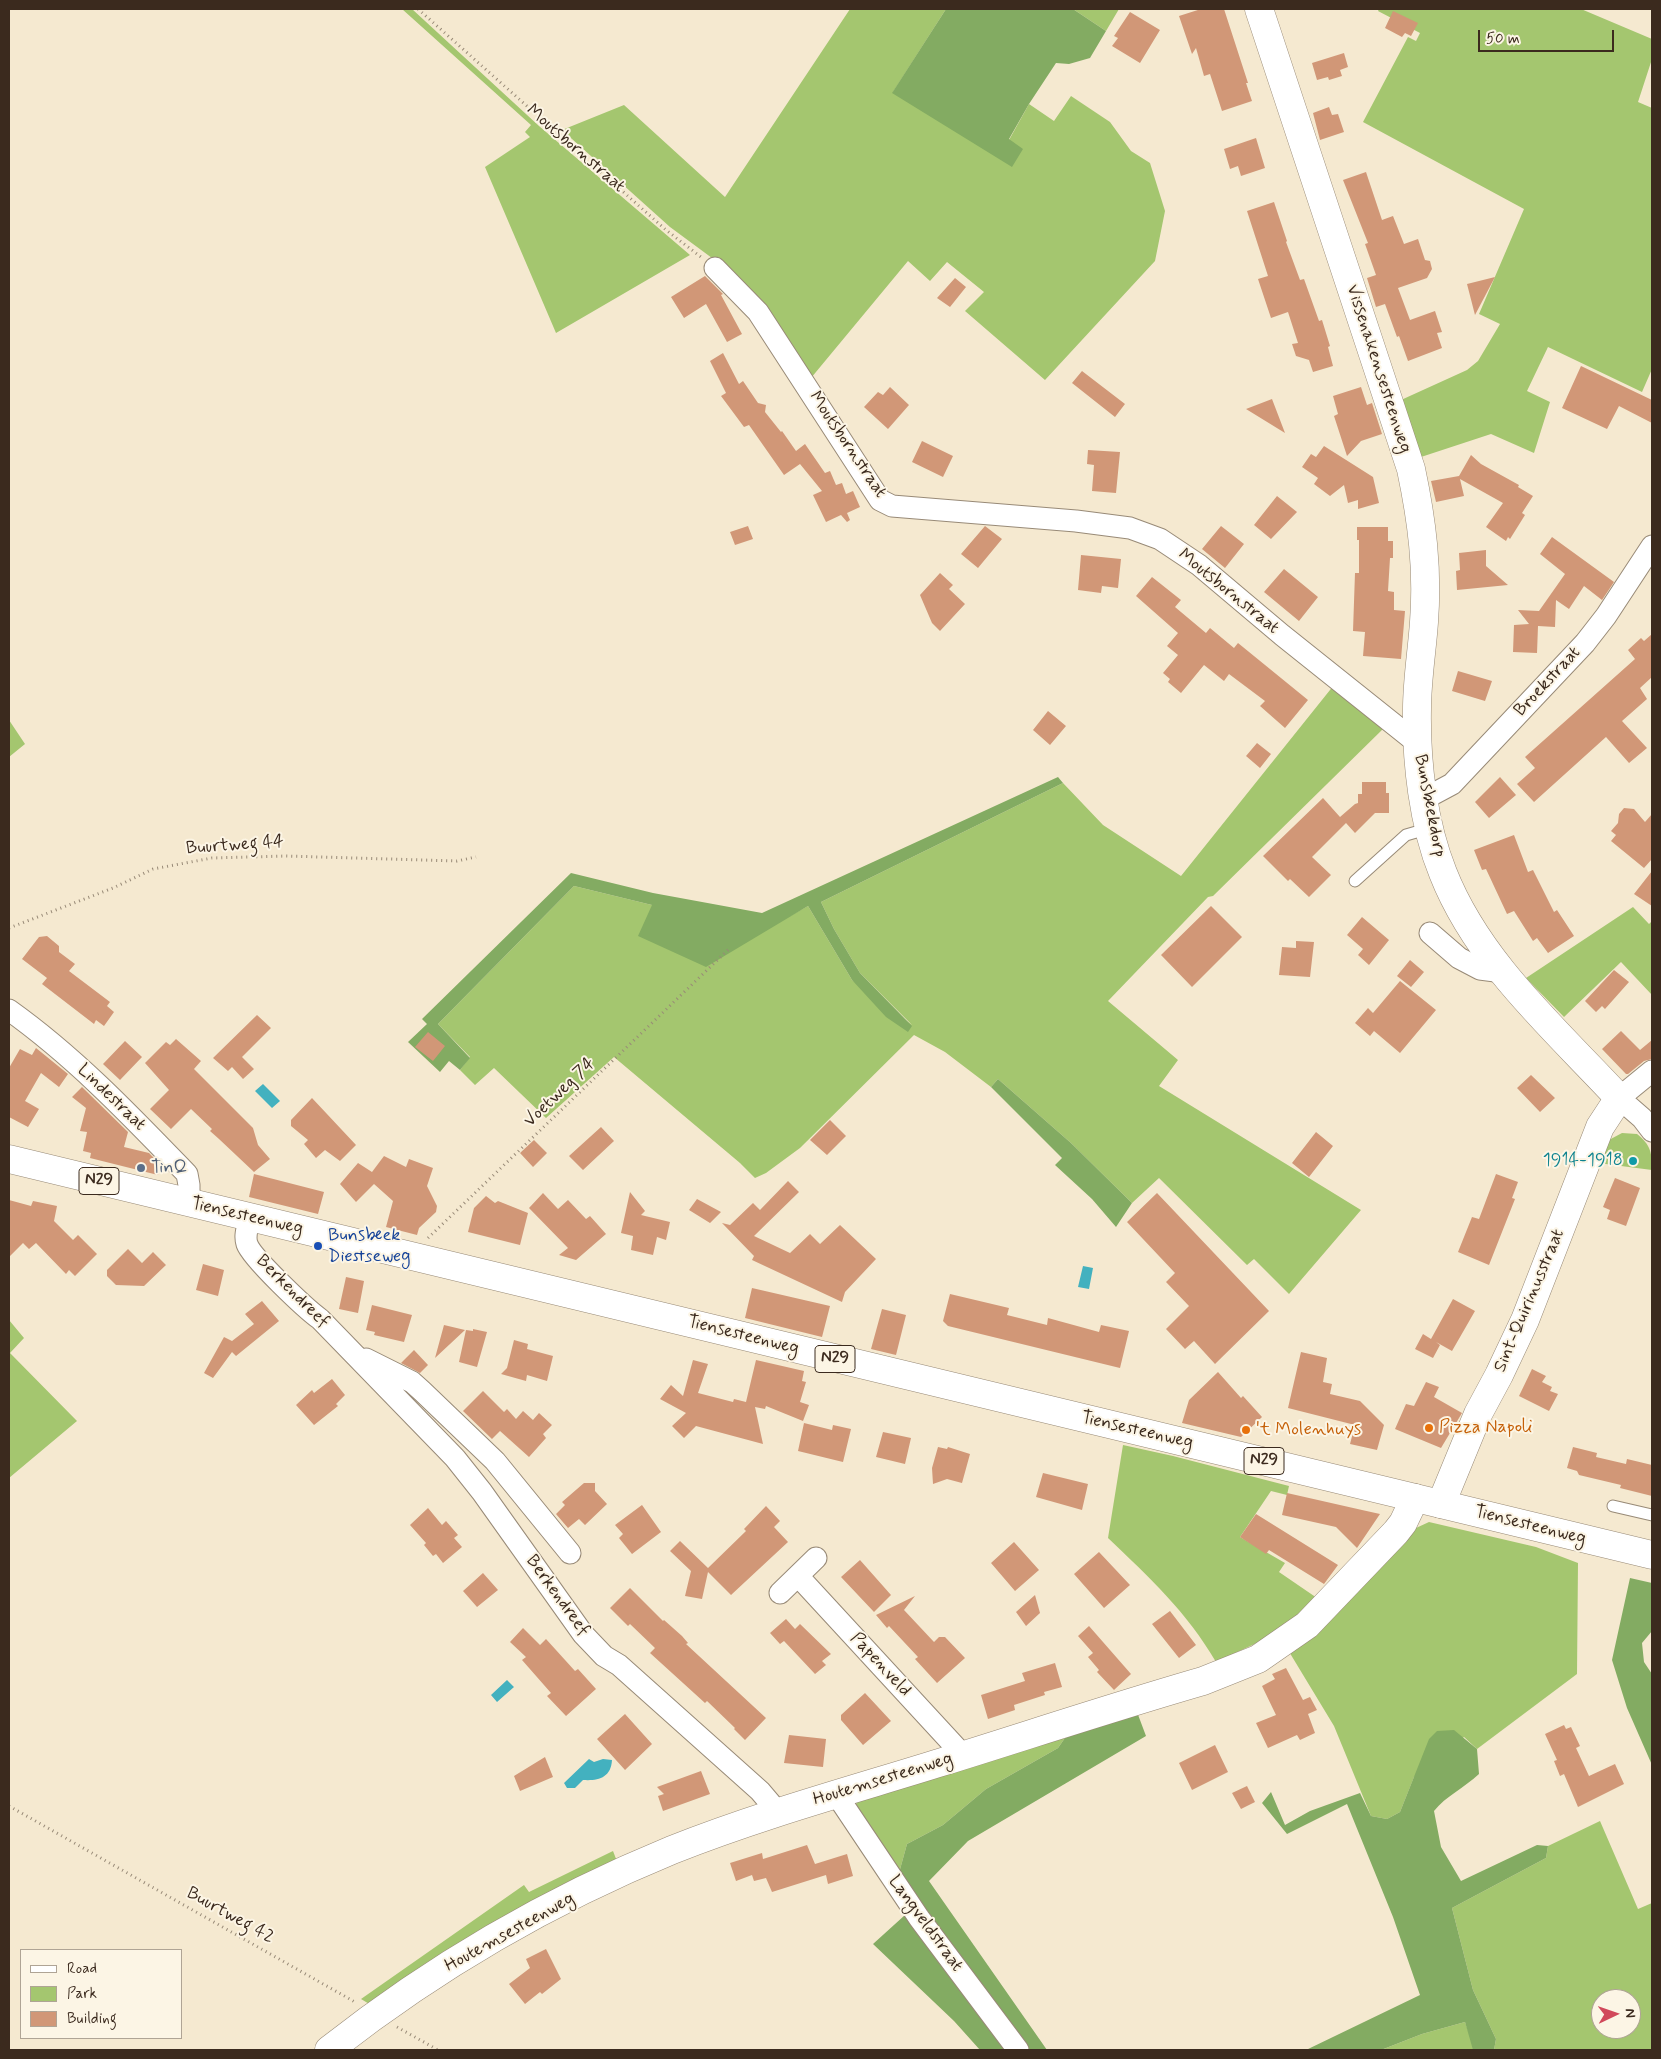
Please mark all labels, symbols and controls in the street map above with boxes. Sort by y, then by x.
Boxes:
scale bar [1481,20,1617,52]
text: 50 m [1486,29,1520,49]
street label: Moutsbornstraat [521,100,629,198]
street label: Vissenakensesteenweg [1341,282,1415,456]
street label: Moutsbornstraat [803,388,891,502]
street label: Moutsbornstraat [1173,545,1283,639]
street label: Broekstraat [1510,643,1586,721]
street label: Bunsbeekdorp [1408,753,1450,859]
street label: Buurtweg 44 [185,832,285,860]
street label: Voetweg 74 [520,1054,600,1132]
street label: Lindestraat [72,1060,150,1136]
place label: 1914-1918 [1543,1150,1623,1172]
marker: 1914-1918 [1627,1155,1639,1167]
place label: TinQ [151,1157,188,1179]
marker: TinQ [135,1162,147,1174]
road number: N29 [79,1168,119,1194]
street label: Tiensesteenweg [189,1194,305,1240]
place label: Bunsbeek Diestseweg [328,1225,411,1268]
street label: Sint-Quirinusstraat [1490,1226,1570,1376]
marker: Bunsbeek Diestseweg [312,1240,324,1252]
street label: Berkendreef [251,1251,333,1333]
street label: Tiensesteenweg [685,1312,801,1360]
road number: N29 [815,1346,855,1372]
street label: Tiensesteenweg [1079,1408,1195,1454]
place label: Pizza Napoli [1439,1417,1532,1439]
place label: 't Molenhuys [1256,1419,1361,1441]
marker: Pizza Napoli [1423,1422,1435,1434]
marker: 't Molenhuys [1240,1424,1252,1436]
road number: N29 [1244,1448,1284,1474]
street label: Tiensesteenweg [1472,1502,1588,1550]
street label: Berkendreef [520,1551,594,1641]
street label: Papenveld [845,1628,915,1702]
street label: Houtemsesteenweg [811,1749,955,1811]
street label: Langveldstraat [883,1872,967,1976]
street label: Buurtweg 42 [182,1883,278,1949]
street label: Houtemsesteenweg [441,1888,579,1978]
legend [20,1949,182,2039]
text: Road [67,1959,97,1979]
text: Park [67,1984,97,2004]
north arrow [1591,1989,1641,2039]
text: N [1621,2008,1639,2018]
text: Building [67,2009,117,2029]

